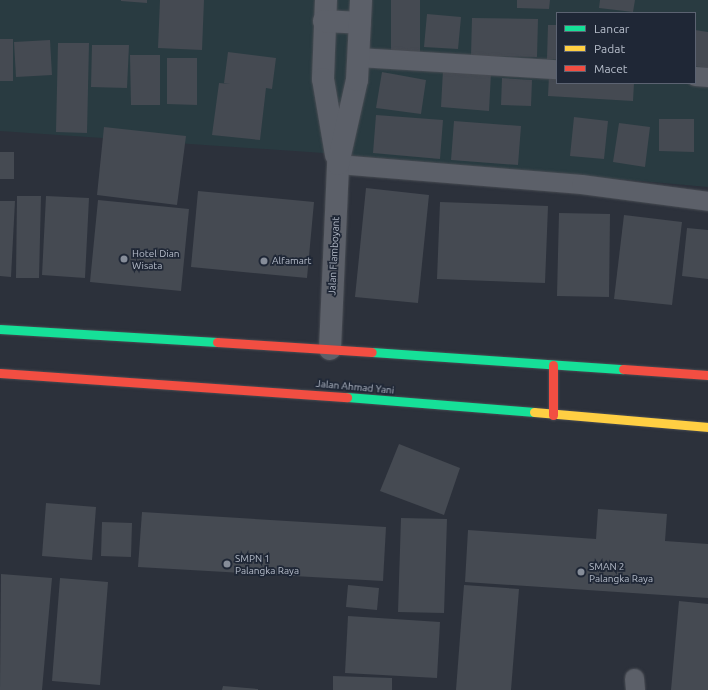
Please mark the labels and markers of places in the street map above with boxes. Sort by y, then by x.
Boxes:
place label: Hotel Dian Wisata [132,247,179,270]
marker: Hotel Dian Wisata [119,254,129,264]
place label: Alfamart [272,255,312,267]
marker: Alfamart [259,256,269,266]
place label: SMPN 1 Palangka Raya [235,552,299,576]
marker: SMPN 1 Palangka Raya [222,559,232,569]
place label: SMAN 2 Palangka Raya [589,560,653,584]
marker: SMAN 2 Palangka Raya [576,567,586,577]

